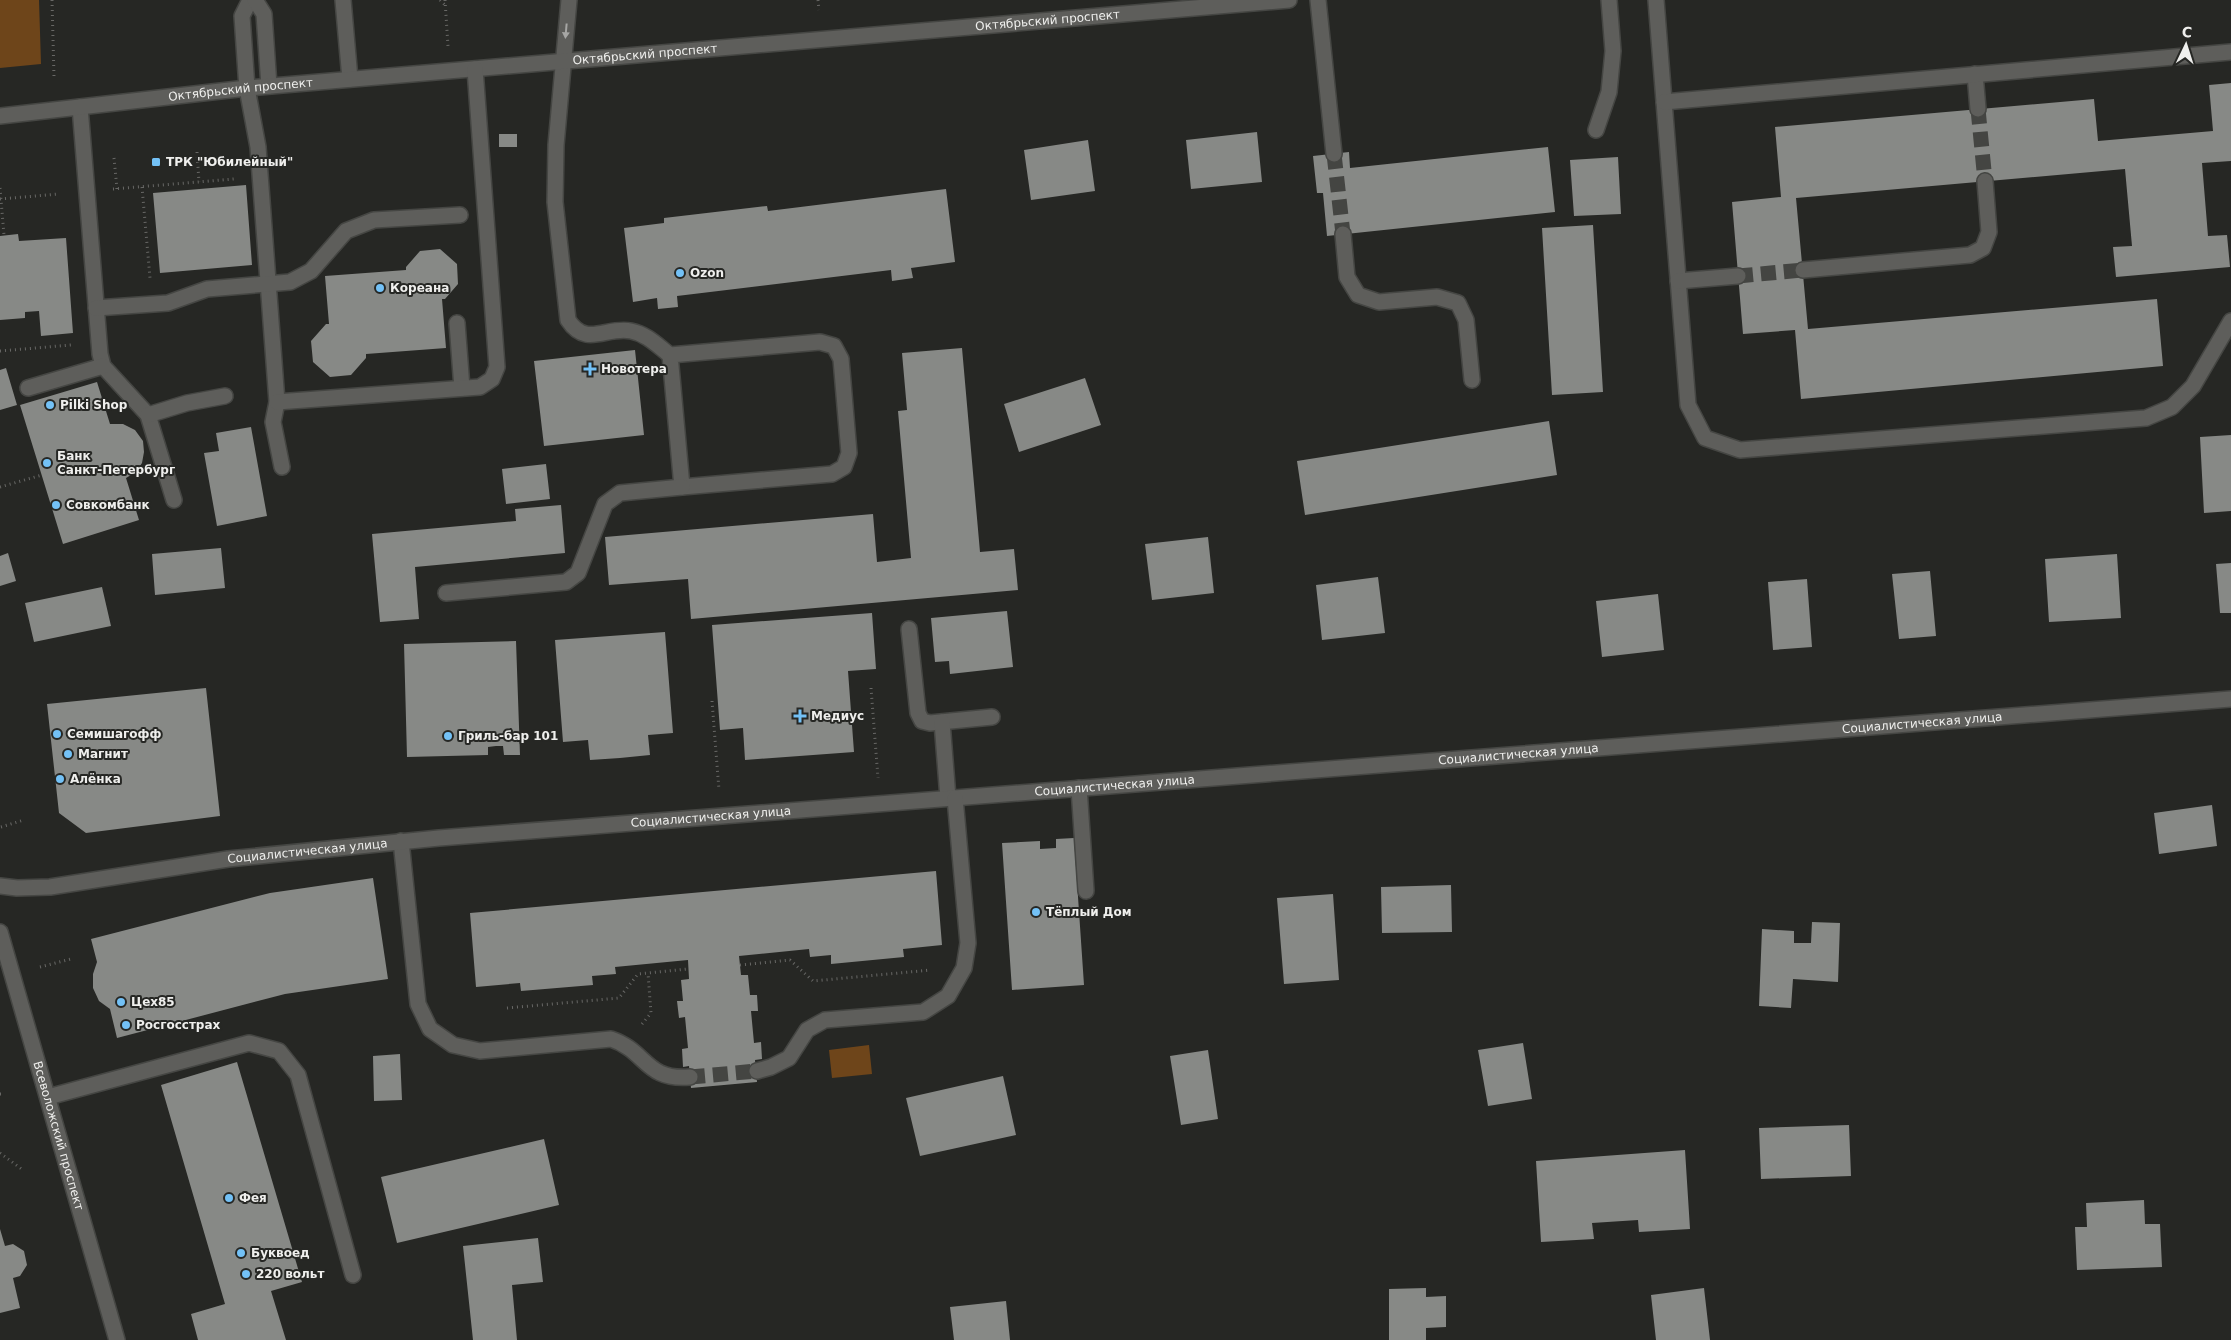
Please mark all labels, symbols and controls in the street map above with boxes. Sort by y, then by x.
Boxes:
street label: Октябрьский проспект [975,7,1121,33]
north arrow [2161,20,2211,70]
one-way arrow [562,23,570,39]
text: С [2181,24,2193,40]
street label: Октябрьский проспект [572,41,718,67]
street label: Октябрьский проспект [167,75,313,104]
place label: ТРК "Юбилейный" [166,155,293,169]
marker: ТРК "Юбилейный" [150,156,162,168]
place label: Ozon [690,266,724,280]
marker: Ozon [674,267,686,279]
place label: Кореана [390,281,449,295]
marker: Кореана [374,282,386,294]
marker: Новотера [583,362,597,376]
place label: Новотера [601,362,667,376]
place label: Pilki Shop [60,398,128,412]
marker: Pilki Shop [44,399,56,411]
place label: Банк Санкт-Петербург [57,449,175,477]
marker: Банк Санкт-Петербург [41,457,53,469]
place label: Совкомбанк [66,498,150,512]
marker: Совкомбанк [50,499,62,511]
marker: Медиус [793,709,807,723]
place label: Медиус [811,709,864,723]
street label: Социалистическая улица [1841,710,2003,736]
place label: Семишагофф [67,727,161,741]
marker: Семишагофф [51,728,63,740]
place label: Гриль-бар 101 [458,729,558,743]
marker: Гриль-бар 101 [442,730,454,742]
street label: Социалистическая улица [1438,741,1599,767]
place label: Магнит [78,747,128,761]
marker: Магнит [62,748,74,760]
place label: Алёнка [70,772,121,786]
street label: Социалистическая улица [1034,772,1195,799]
marker: Алёнка [54,773,66,785]
street label: Социалистическая улица [630,804,792,830]
street label: Социалистическая улица [227,836,388,866]
place label: Тёплый Дом [1046,905,1132,919]
marker: Тёплый Дом [1030,906,1042,918]
place label: Цех85 [131,995,175,1009]
marker: Цех85 [115,996,127,1008]
place label: Росгосстрах [136,1018,221,1032]
marker: Росгосстрах [120,1019,132,1031]
street label: Всеволожский проспект [30,1059,86,1212]
place label: Фея [239,1191,267,1205]
marker: Фея [223,1192,235,1204]
place label: Буквоед [251,1246,310,1260]
marker: Буквоед [235,1247,247,1259]
place label: 220 вольт [256,1267,324,1281]
marker: 220 вольт [240,1268,252,1280]

